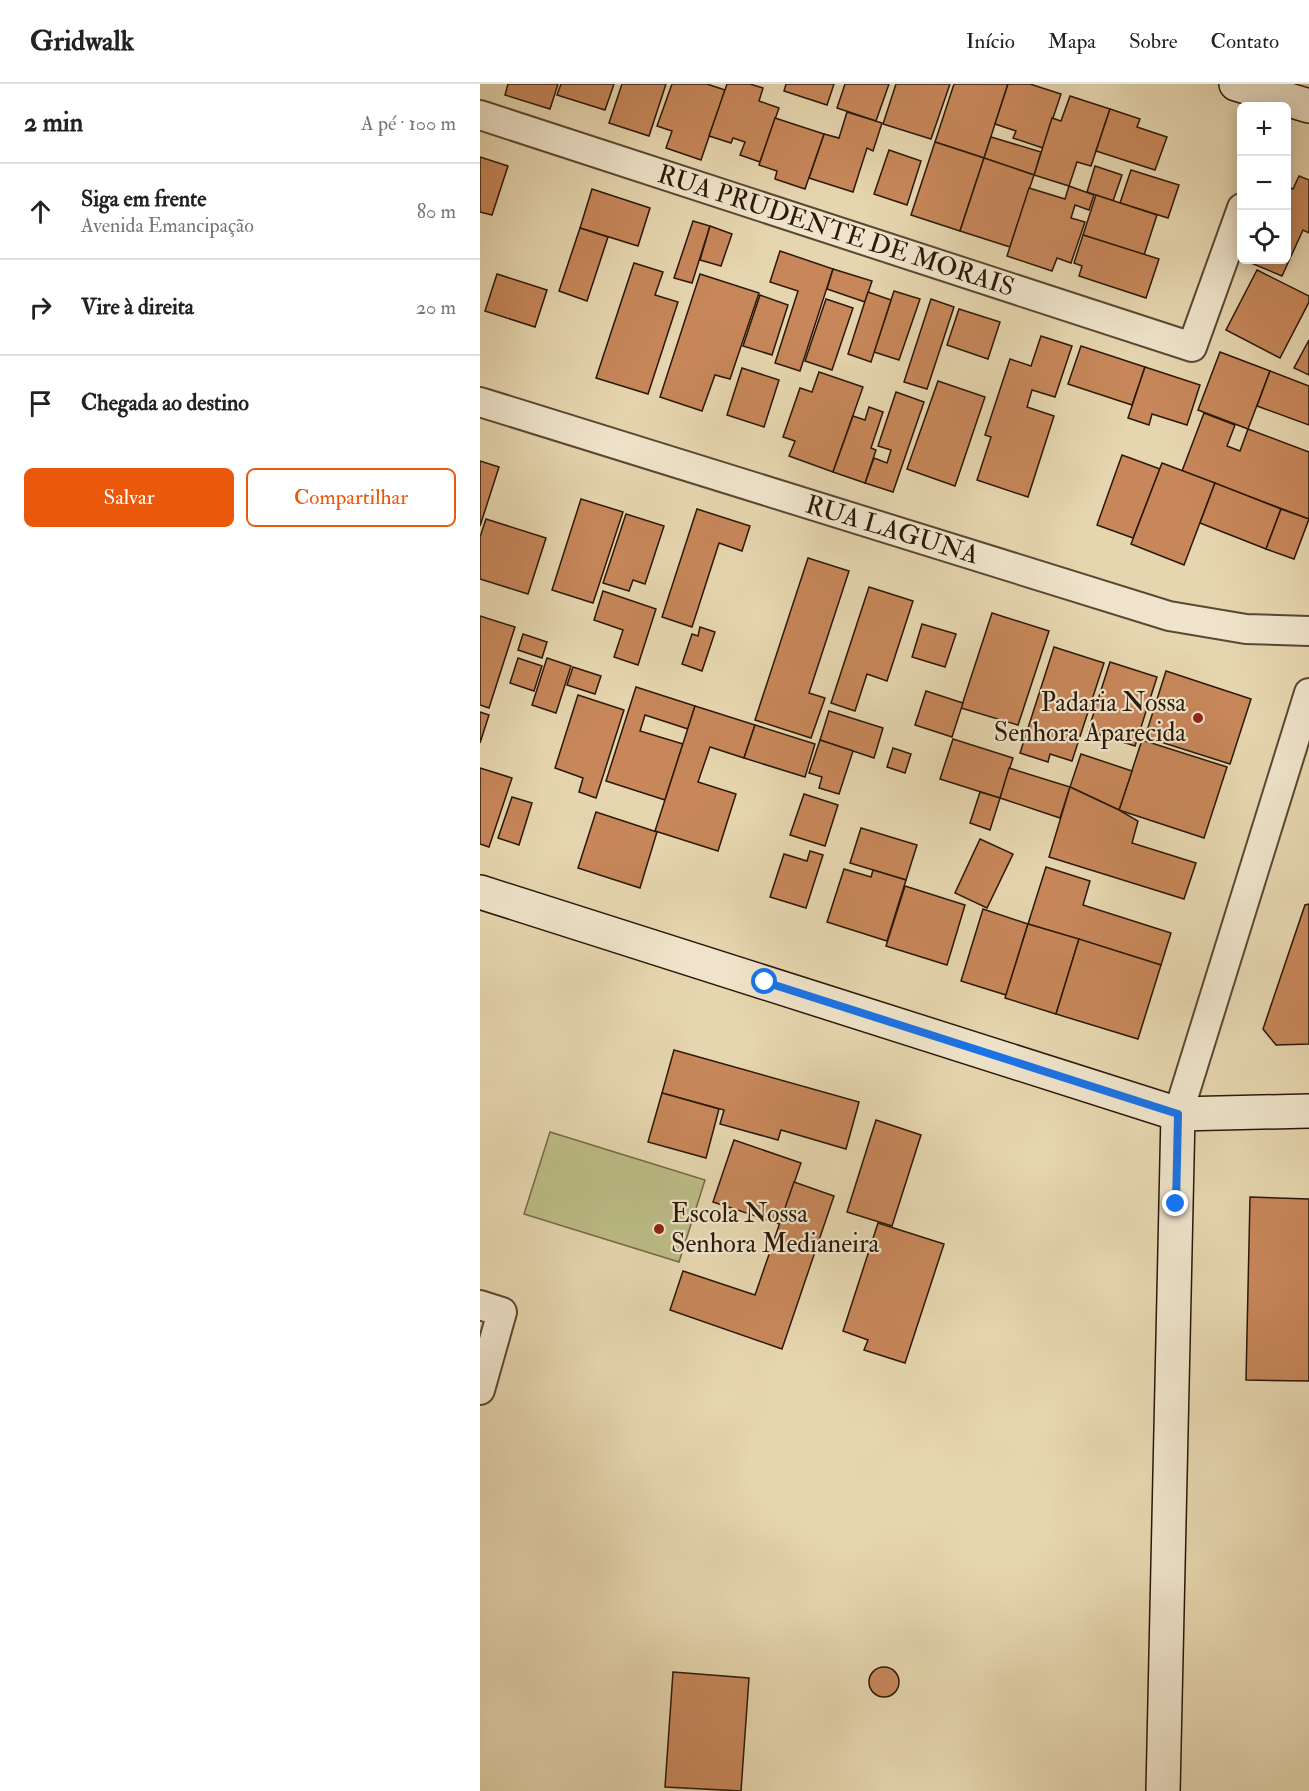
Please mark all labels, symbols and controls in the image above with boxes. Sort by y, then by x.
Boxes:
text: Gridwalk [30,24,134,59]
text: Início [966,28,1015,55]
text: Mapa [1048,28,1096,55]
text: Sobre [1129,28,1178,55]
text: Contato [1211,28,1279,55]
map controls [1237,102,1291,264]
button: + [1237,102,1291,156]
text: 2 min [24,107,83,139]
text: A pé · 100 m [361,111,456,136]
button: − [1237,156,1291,210]
street label: RUA PRUDENTE DE MORAIS [653,158,1019,304]
text: Siga em frente [81,185,206,213]
icon: ahead [24,195,57,228]
text: 80 m [417,199,456,224]
button: locate [1237,210,1291,264]
text: Avenida Emancipação [81,213,254,238]
icon: right [24,291,57,324]
text: Vire à direita [81,293,194,321]
text: 20 m [416,295,456,320]
icon: arrive [24,387,57,420]
text: Chegada ao destino [81,389,249,417]
button: Salvar [24,468,234,527]
button: Compartilhar [246,468,456,527]
street label: RUA LAGUNA [802,488,983,572]
place label: Padaria Nossa Senhora Aparecida [994,687,1186,750]
marker: Padaria Nossa Senhora Aparecida [1191,711,1205,725]
route start [751,968,777,994]
route end [1162,1190,1188,1216]
place label: Escola Nossa Senhora Medianeira [671,1198,880,1260]
marker: Escola Nossa Senhora Medianeira [652,1222,666,1236]

